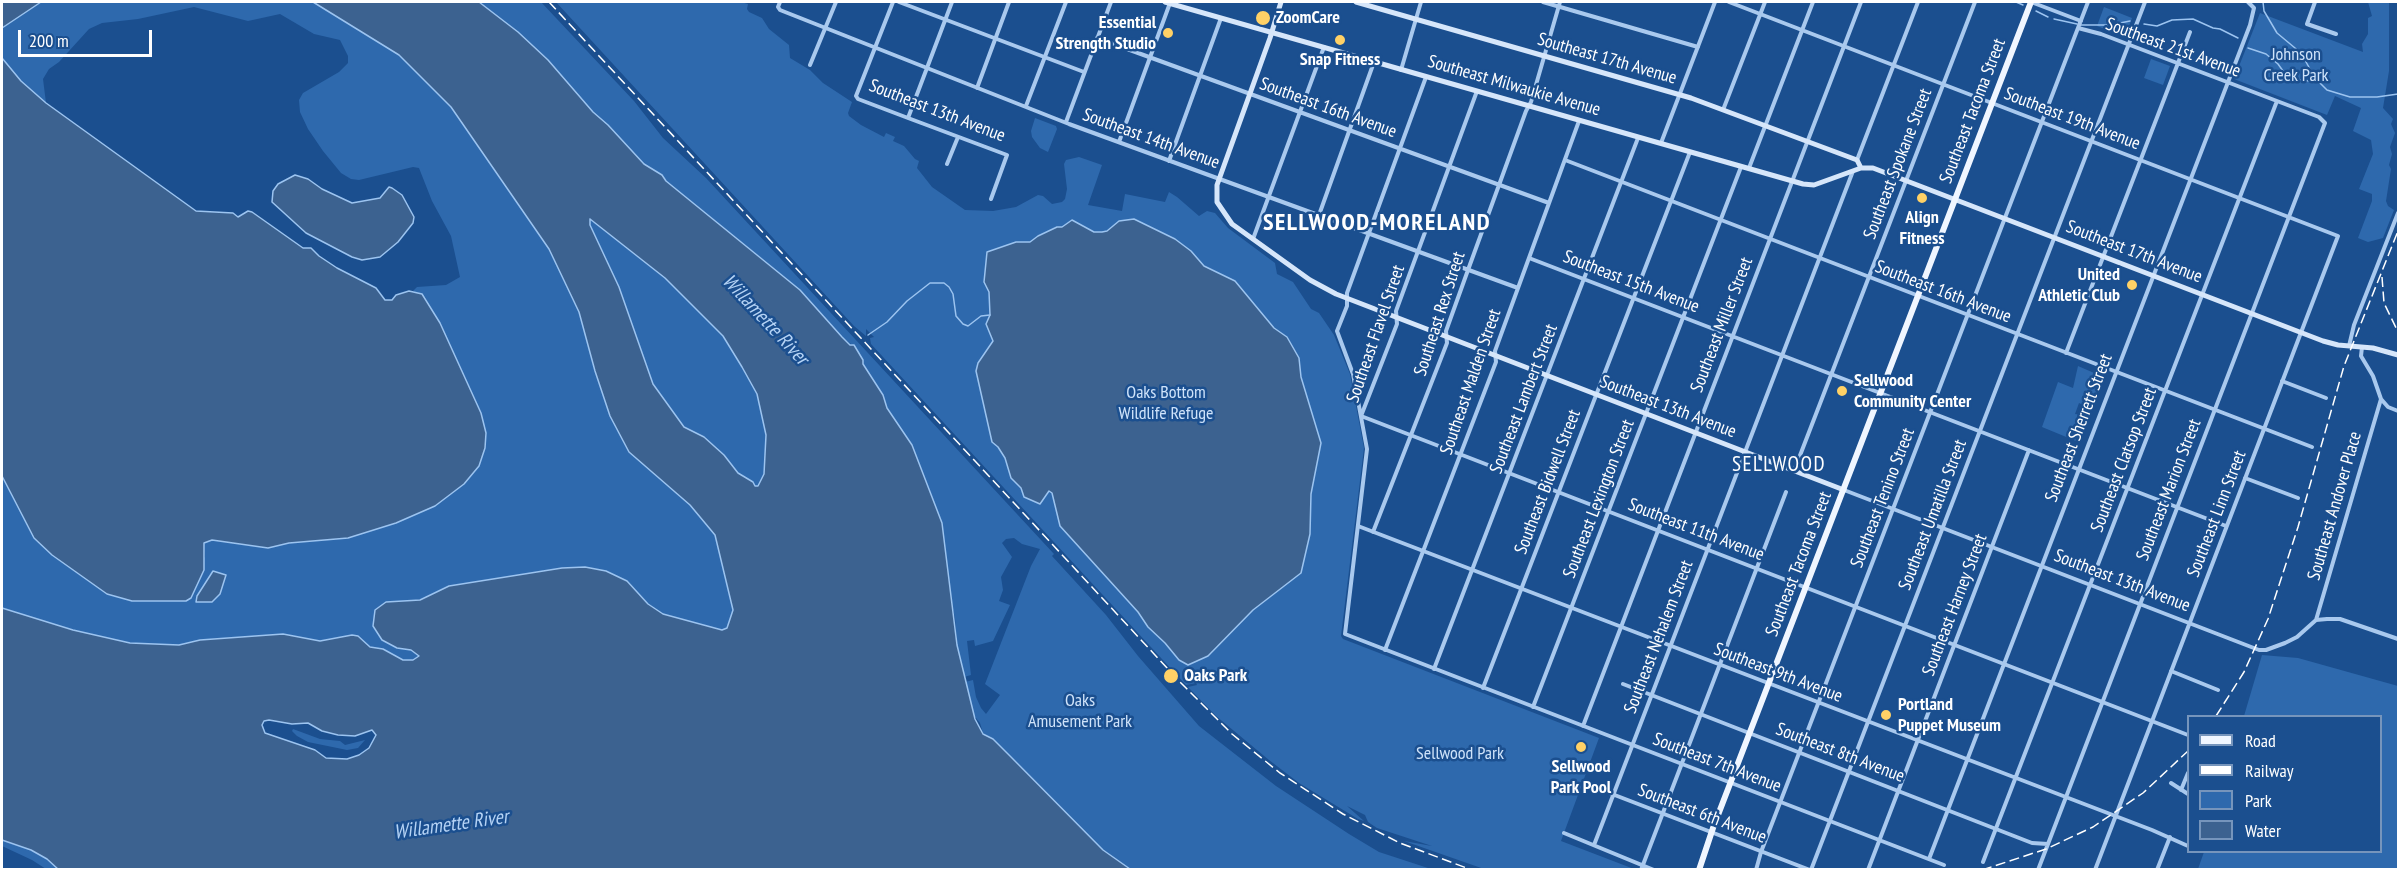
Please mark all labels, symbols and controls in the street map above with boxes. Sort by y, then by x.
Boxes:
place label: ZoomCare [1276,7,1340,29]
marker: ZoomCare [1254,9,1272,27]
place label: Essential Strength Studio [1056,12,1156,54]
street label: Southeast 21st Avenue [2102,14,2244,82]
scale bar [21,18,154,56]
marker: Essential Strength Studio [1161,26,1175,40]
text: 200 m [29,29,69,52]
street label: Southeast 17th Avenue [1535,29,1679,89]
marker: Snap Fitness [1333,33,1347,47]
street label: Southeast Tacoma Street [1935,36,2011,186]
park label: Johnson Creek Park [2263,44,2329,86]
place label: Snap Fitness [1300,49,1380,71]
street label: Southeast Milwaukie Avenue [1425,51,1603,121]
street label: Southeast 16th Avenue [1257,73,1399,143]
street label: Southeast 13th Avenue [866,75,1008,147]
street label: Southeast 19th Avenue [2001,83,2143,155]
street label: Southeast Spokane Street [1859,86,1937,242]
street label: Southeast 14th Avenue [1080,104,1222,174]
marker: Align Fitness [1915,191,1929,205]
place label: Align Fitness [1899,207,1945,250]
district label: SELLWOOD-MORELAND [1263,209,1491,237]
street label: Southeast 17th Avenue [2063,216,2205,288]
street label: Southeast 15th Avenue [1560,246,1702,318]
street label: Southeast Rex Street [1410,249,1470,379]
street label: Southeast Miller Street [1686,254,1758,396]
street label: Southeast 16th Avenue [1872,256,2014,328]
street label: Southeast Flavel Street [1342,262,1410,406]
place label: United Athletic Club [2038,264,2120,306]
water label: Willamette River [717,270,813,370]
marker: United Athletic Club [2125,278,2139,292]
street label: Southeast Malden Street [1436,306,1506,458]
street label: Southeast Lambert Street [1486,321,1562,477]
street label: Southeast Sherrett Street [2041,351,2117,505]
place label: Sellwood Community Center [1854,370,1971,412]
street label: Southeast 13th Avenue [1597,371,1739,443]
park label: Oaks Bottom Wildlife Refuge [1119,382,1213,424]
marker: Sellwood Community Center [1835,384,1849,398]
street label: Southeast Clatsop Street [2087,385,2161,535]
street label: Southeast Bidwell Street [1510,407,1586,557]
street label: Southeast Marion Street [2132,416,2206,564]
street label: Southeast Lexington Street [1559,417,1639,581]
street label: Southeast Tenino Street [1846,425,1920,571]
street label: Southeast Andover Place [2303,429,2367,583]
street label: Southeast Umatilla Street [1894,437,1972,593]
street label: Southeast Linn Street [2183,448,2251,580]
district label: SELLWOOD [1732,452,1826,478]
street label: Southeast Tacoma Street [1761,489,1837,639]
street label: Southeast 11th Avenue [1625,494,1767,566]
street label: Southeast Harney Street [1918,531,1992,679]
street label: Southeast 13th Avenue [2051,545,2193,617]
street label: Southeast Nehalem Street [1620,557,1698,717]
street label: Southeast 9th Avenue [1711,639,1845,707]
place label: Oaks Park [1184,665,1247,687]
marker: Oaks Park [1162,667,1180,685]
park label: Oaks Amusement Park [1028,690,1132,732]
place label: Portland Puppet Museum [1898,694,2001,736]
marker: Portland Puppet Museum [1879,708,1893,722]
legend [2187,715,2382,853]
street label: Southeast 8th Avenue [1773,719,1907,787]
street label: Southeast 7th Avenue [1650,729,1784,797]
text: Road [2245,729,2276,752]
marker: Sellwood Park Pool [1574,740,1588,754]
park label: Sellwood Park [1416,743,1504,765]
place label: Sellwood Park Pool [1551,756,1611,798]
text: Railway [2245,759,2294,782]
street label: Southeast 6th Avenue [1635,780,1769,848]
text: Park [2245,789,2272,812]
water label: Willamette River [392,805,510,845]
text: Water [2245,819,2281,842]

